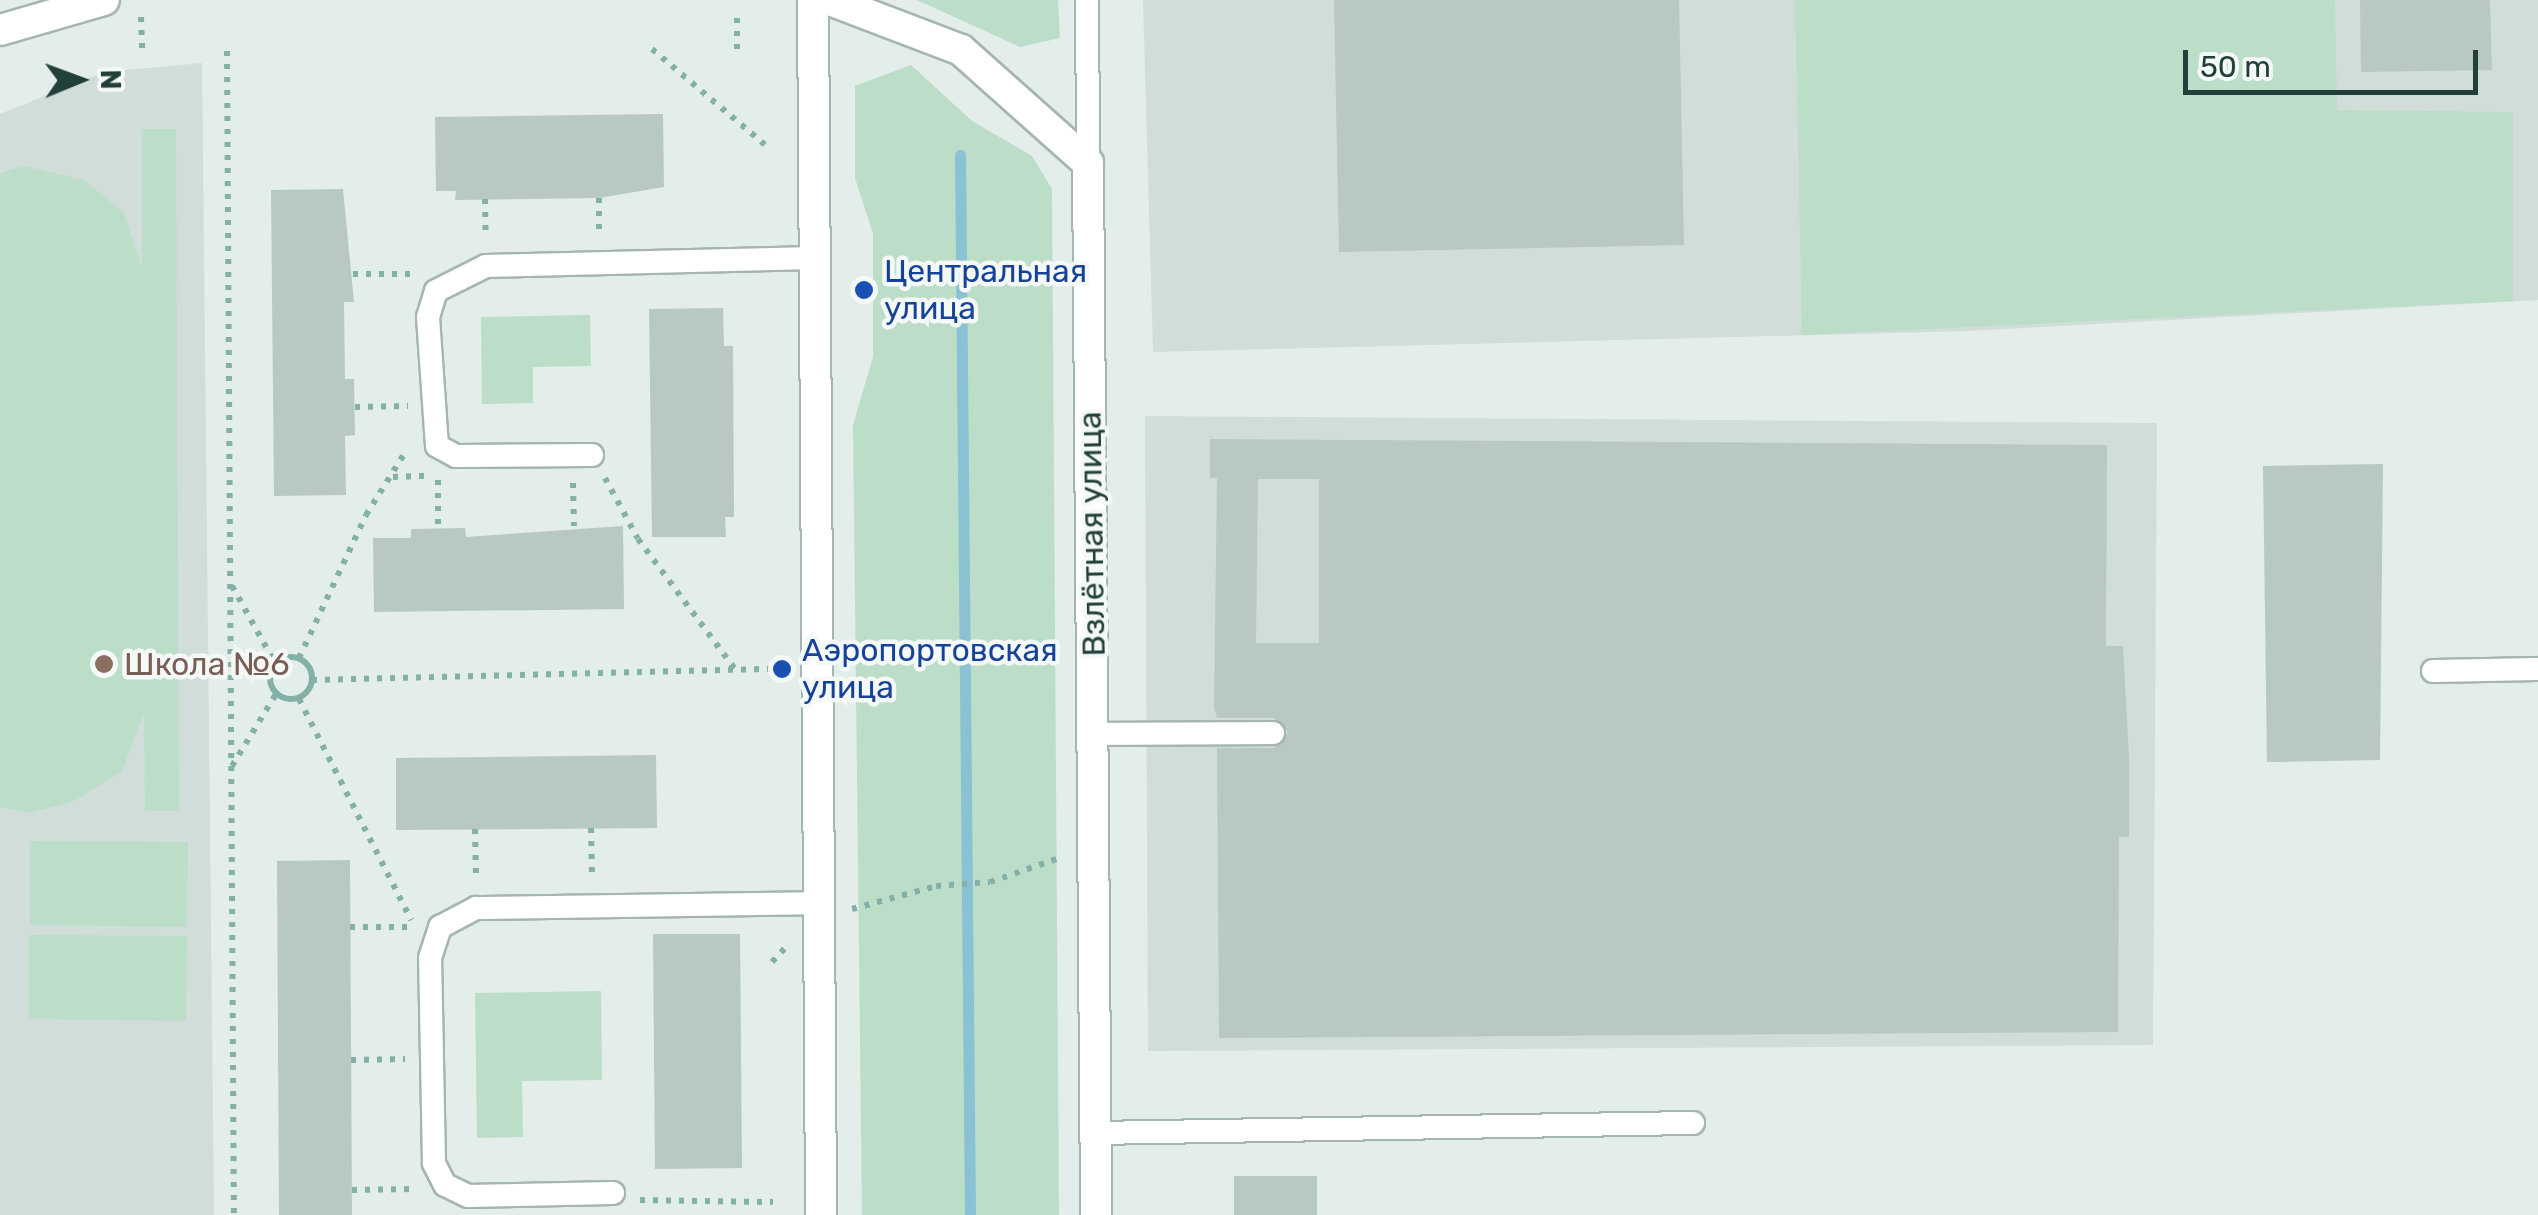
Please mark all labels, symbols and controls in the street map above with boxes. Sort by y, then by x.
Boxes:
north arrow [30,30,130,130]
scale bar [2188,30,2483,92]
text: 50 m [2200,49,2271,85]
text: N [94,69,127,90]
place label: Центральная улица [884,253,1087,328]
marker: Центральная улица [853,279,875,301]
street label: Взлётная улица [1071,411,1113,657]
place label: Аэропортовская улица [802,632,1058,707]
place label: Школа №6 [124,645,289,683]
marker: Школа №6 [93,653,115,675]
marker: Аэропортовская улица [771,658,793,680]

